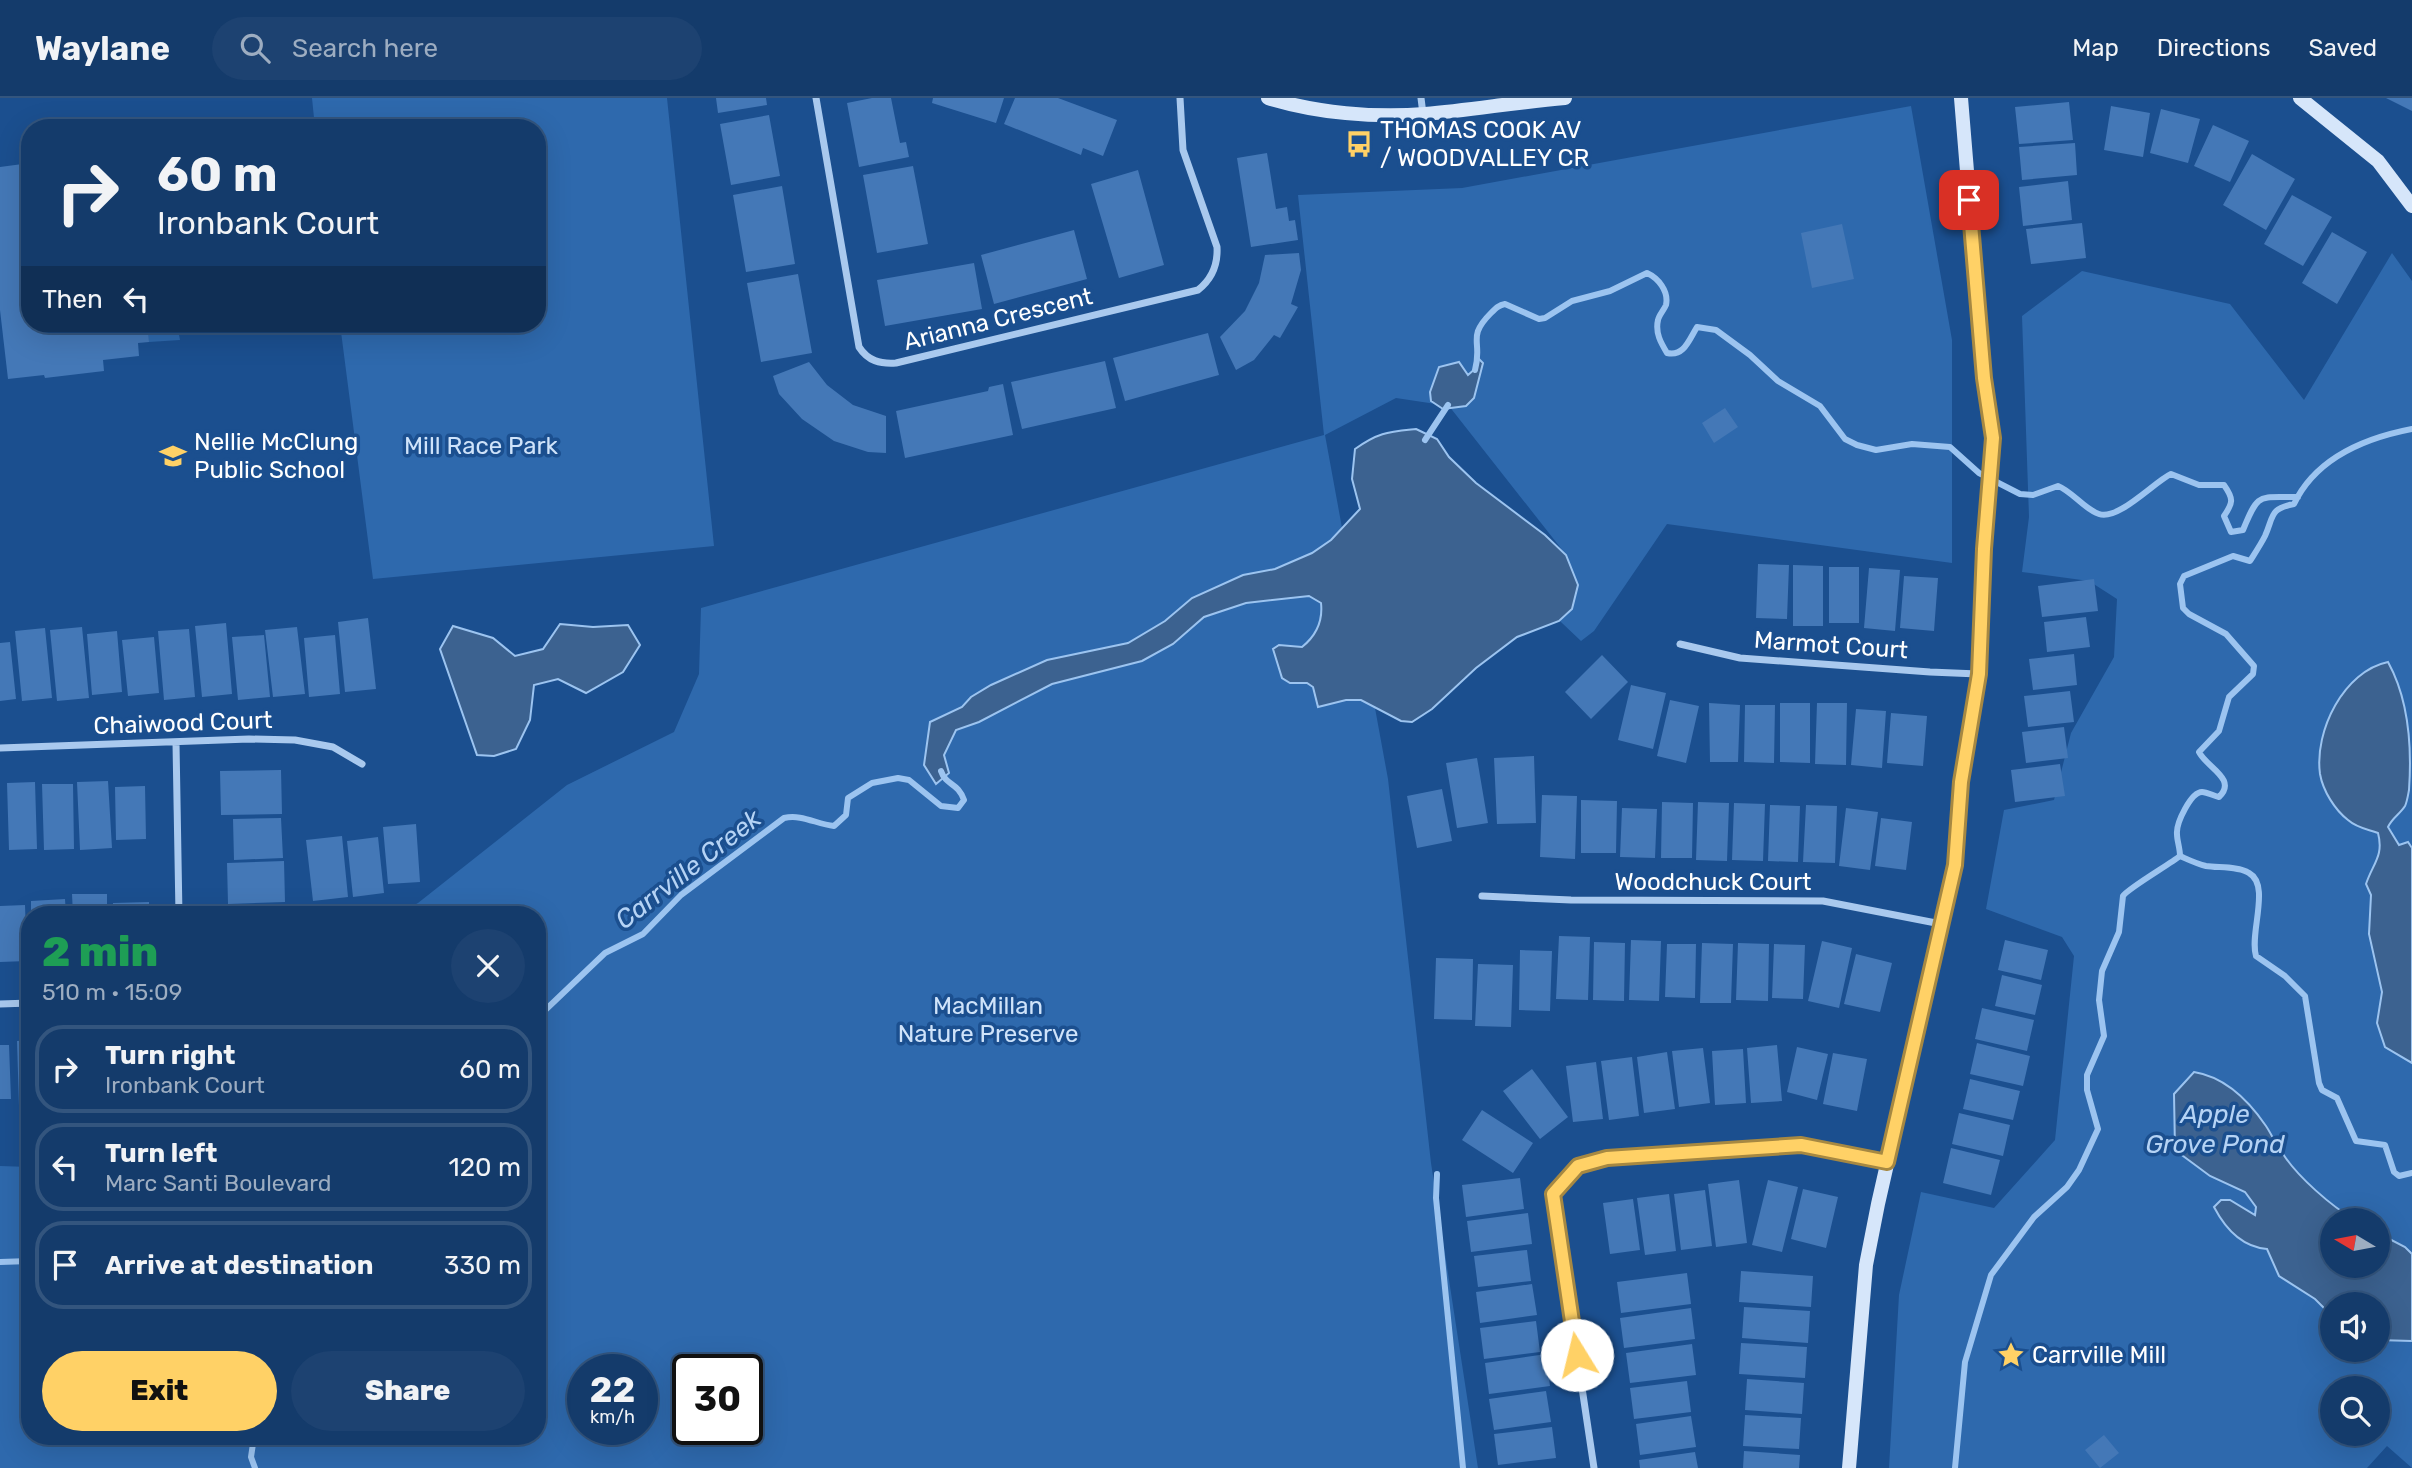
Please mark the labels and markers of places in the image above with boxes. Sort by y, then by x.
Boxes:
place label: THOMAS COOK AV / WOODVALLEY CR [1380,116,1589,172]
bus stop icon: THOMAS COOK AV / WOODVALLEY CR [1344,129,1374,159]
pin [1939,170,1999,230]
place label: Nellie McClung Public School [194,428,358,484]
school or university icon: Nellie McClung Public School [158,441,188,471]
place icon: Carrville Mill [1996,1340,2026,1370]
place label: Carrville Mill [2032,1341,2166,1369]

